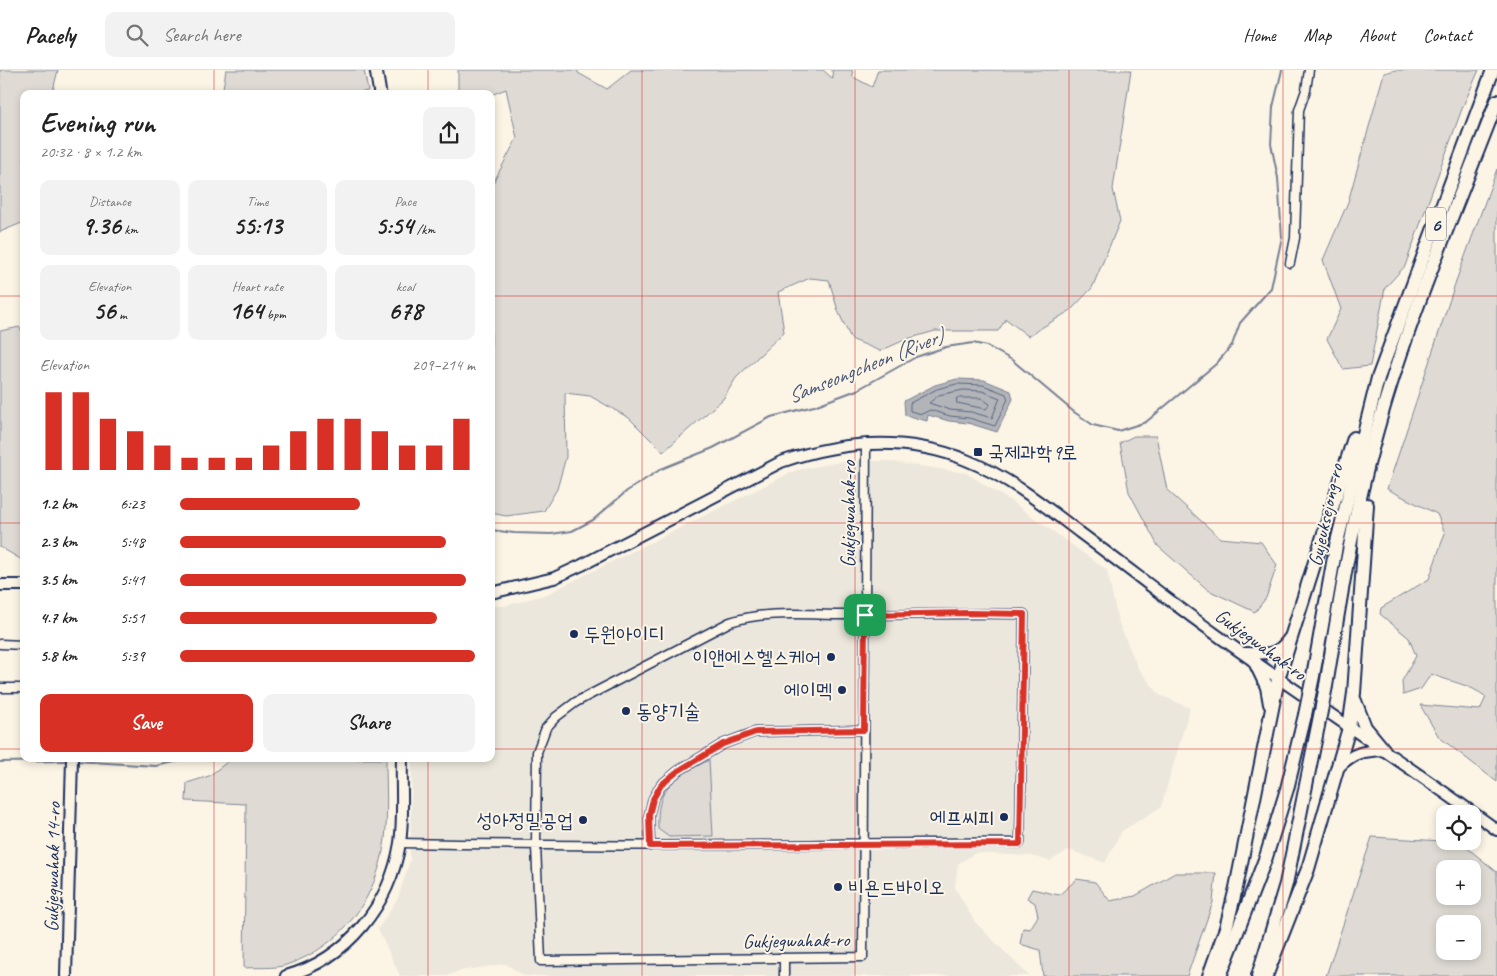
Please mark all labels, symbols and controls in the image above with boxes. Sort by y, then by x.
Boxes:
search box [105,12,455,57]
text: Pacely [25,20,75,50]
icon: search [123,21,151,49]
text: Search here [163,23,241,47]
text: Home [1243,24,1276,46]
text: Map [1304,24,1331,46]
text: About [1359,24,1395,46]
text: Contact [1423,24,1472,46]
text: Evening run [40,105,155,140]
button: share [423,107,475,159]
text: 20:32 · 8 × 1.2 km [40,142,142,162]
text: Distance [89,193,131,210]
text: Time [247,193,268,210]
text: Pace [394,193,416,210]
road number: 6 [1426,208,1446,240]
text: 9.36 [82,210,121,242]
text: 55:13 [233,210,282,242]
text: 5:54 [375,210,413,242]
text: km [121,221,138,238]
text: /km [413,221,435,238]
text: Elevation [88,278,131,295]
text: Heart rate [232,278,283,295]
text: kcal [396,278,414,295]
text: 56 [93,295,116,327]
text: 164 [229,295,263,327]
text: 678 [388,295,422,327]
text: m [116,306,127,323]
text: bpm [263,306,286,323]
water label: Samseongcheon (River) [783,321,951,409]
text: Elevation [40,355,89,375]
text: 209–214 m [412,355,475,375]
place label: 국제과학9로 [988,440,1077,465]
marker: 국제과학9로 [972,446,984,458]
street label: Gukjegwahak-ro [836,460,861,567]
street label: Gujeuksejong-ro [1302,461,1349,568]
text: 1.2 km [40,494,77,514]
text: 6:23 [120,494,145,514]
text: 2.3 km [40,532,77,552]
text: 5:48 [120,532,145,552]
text: 3.5 km [40,570,77,590]
text: 5:41 [120,570,145,590]
pin [844,594,886,636]
icon: arrive [851,601,879,629]
street label: Gukjegwahak-ro [1210,603,1312,686]
text: 4.7 km [40,608,77,628]
text: 5:51 [120,608,145,628]
place label: 두원아이디 [584,622,664,647]
marker: 두원아이디 [568,628,580,640]
place label: 이앤에스헬스케어 [692,645,821,670]
text: 5.8 km [40,646,77,666]
text: 5:39 [120,646,145,666]
marker: 이앤에스헬스케어 [825,651,837,663]
place label: 에이멕 [784,678,832,703]
marker: 에이멕 [836,684,848,696]
button: Save [40,694,253,752]
button: Share [263,694,475,752]
place label: 동양기술 [636,699,700,724]
marker: 동양기술 [620,705,632,717]
street label: Gukjegwahak 14-ro [39,801,66,932]
place label: 에프씨피 [930,805,994,830]
map controls [1436,805,1481,960]
button: locate [1436,805,1481,850]
place label: 성아정밀공업 [476,808,573,833]
marker: 에프씨피 [998,811,1010,823]
marker: 성아정밀공업 [577,814,589,826]
button: + [1436,860,1481,905]
place label: 비욘드바이오 [848,875,945,900]
marker: 비욘드바이오 [832,881,844,893]
button: − [1436,915,1481,960]
street label: Gukjegwahak-ro [742,927,851,954]

